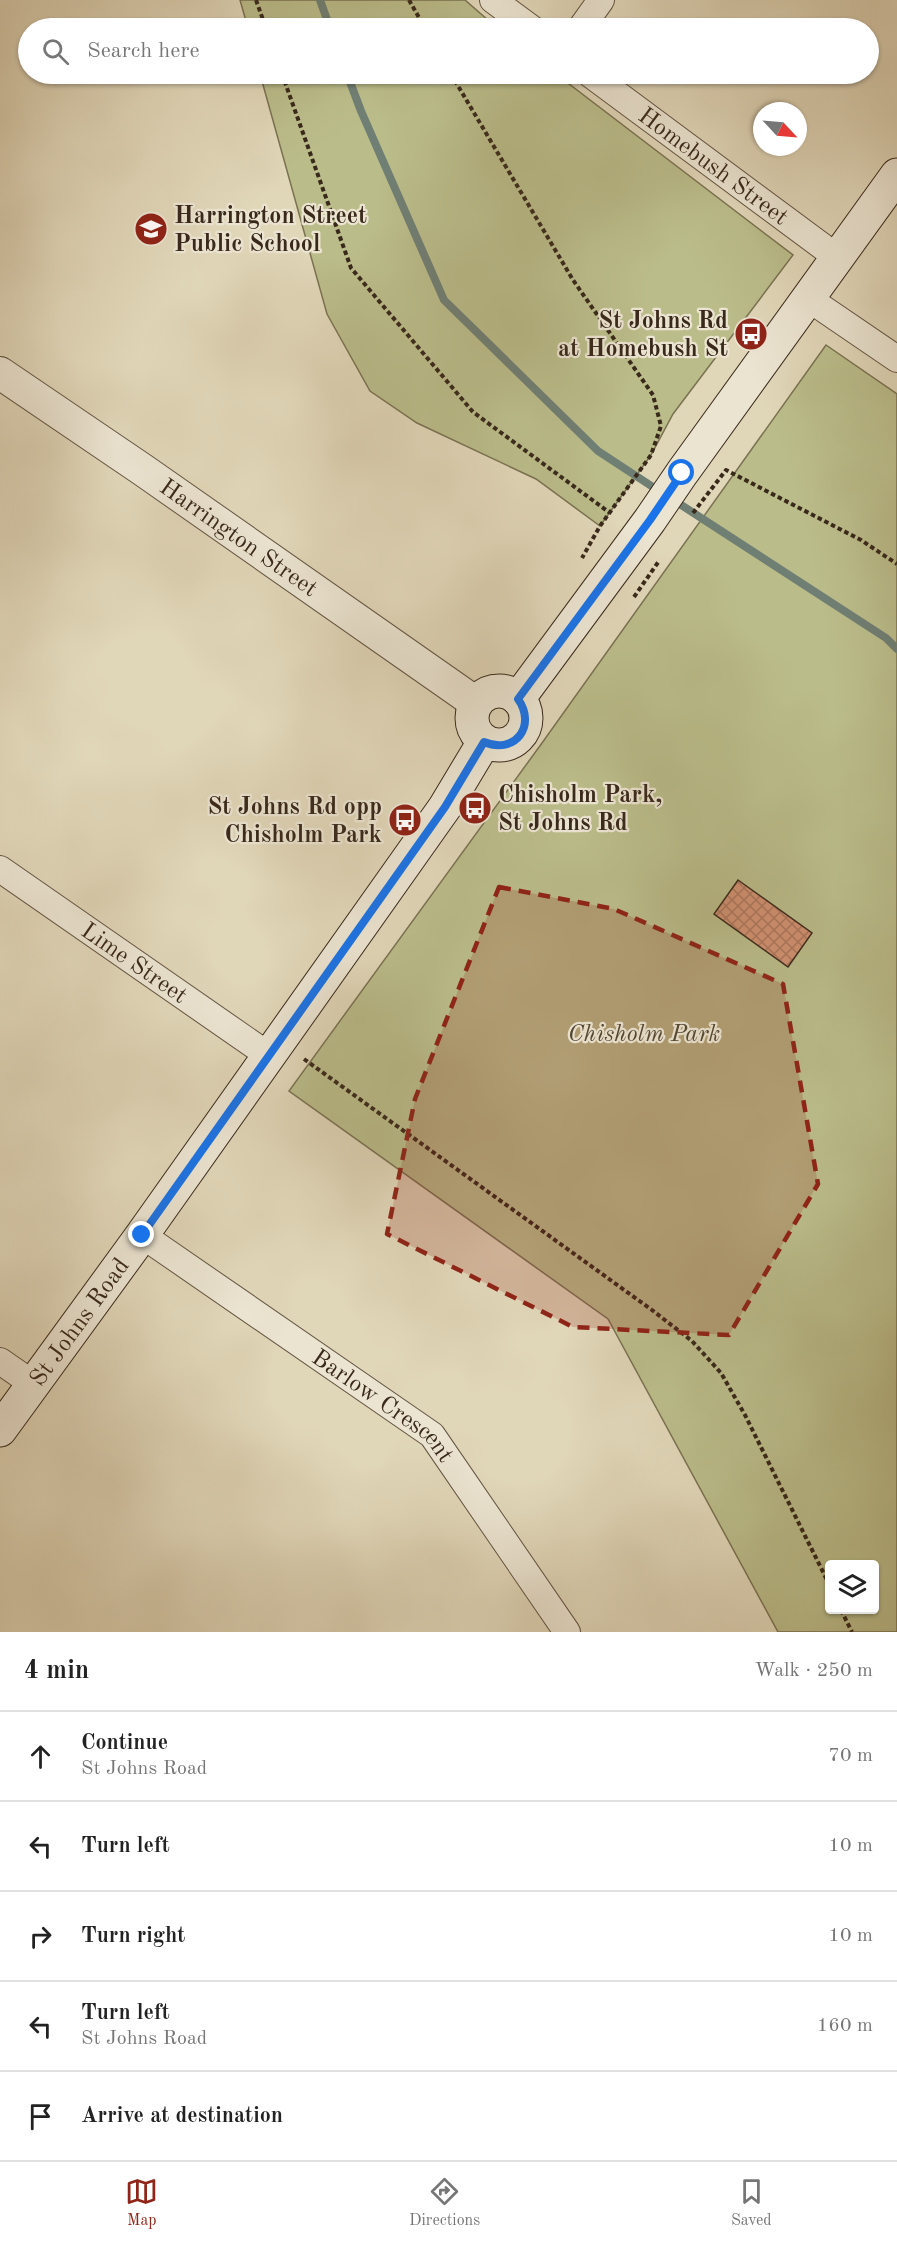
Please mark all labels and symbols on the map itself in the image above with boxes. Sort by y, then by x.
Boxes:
north arrow [753,102,807,156]
street label: Homebush Street [633,104,792,231]
place label: Harrington Street Public School [174,205,367,257]
school or university icon: Harrington Street Public School [133,211,169,247]
place label: St Johns Rd at Homebush St [558,310,728,362]
bus stop icon: St Johns Rd at Homebush St [733,316,769,352]
route start [668,459,694,485]
street label: Harrington Street [155,476,321,602]
place label: Chisholm Park, St Johns Rd [498,784,662,836]
bus stop icon: Chisholm Park, St Johns Rd [457,790,493,826]
place label: St Johns Rd opp Chisholm Park [207,796,382,848]
bus stop icon: St Johns Rd opp Chisholm Park [387,802,423,838]
street label: Lime Street [76,919,191,1009]
park label: Chisholm Park [568,1023,720,1047]
route end [128,1221,154,1247]
street label: St Johns Road [26,1255,135,1391]
street label: Barlow Crescent [307,1346,457,1467]

